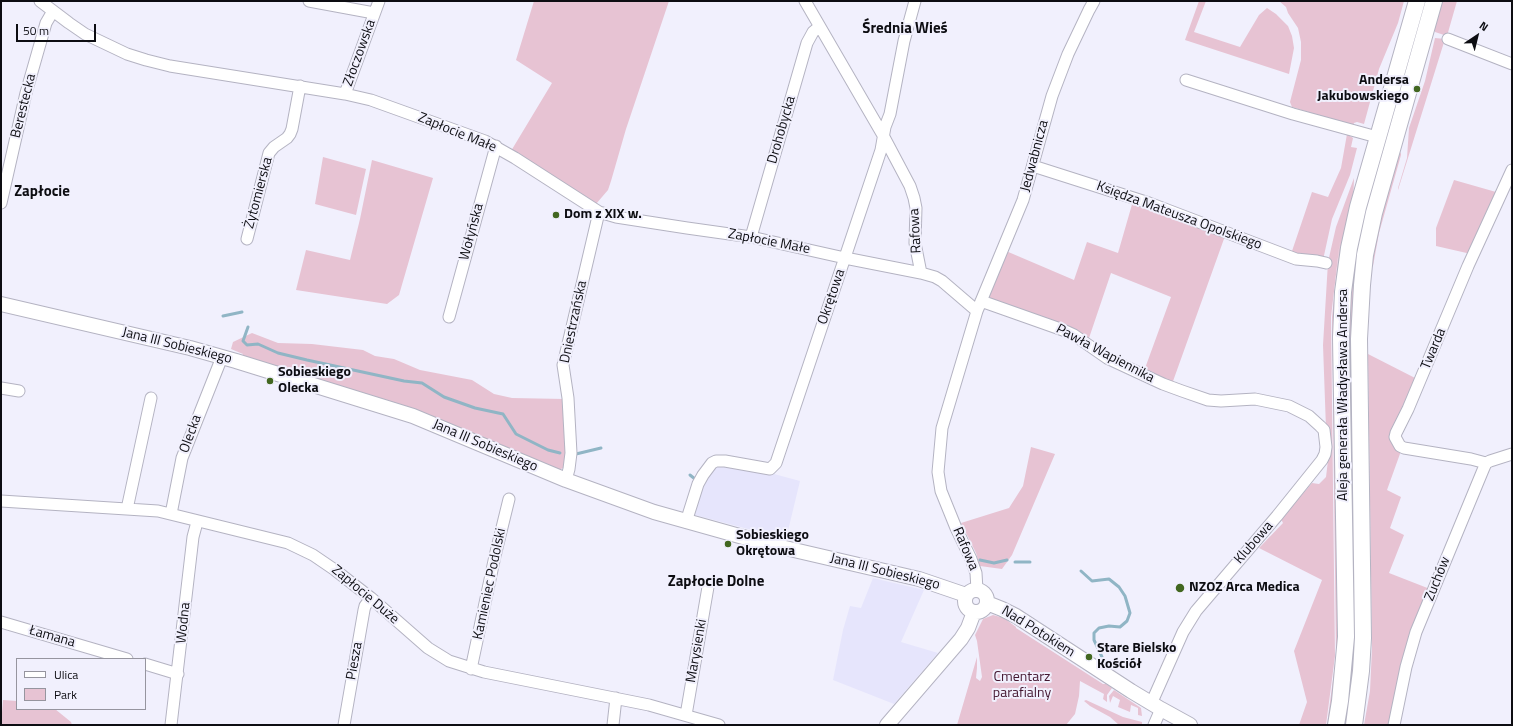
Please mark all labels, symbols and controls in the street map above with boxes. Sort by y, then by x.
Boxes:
scale bar [18,16,98,42]
north arrow [1457,16,1497,56]
street label: Złoczowska [340,17,380,89]
text: N [1476,17,1492,35]
district label: Średnia Wieś [862,20,948,38]
text: 50 m [23,21,49,40]
street label: Berestecka [8,72,40,140]
place label: Andersa Jakubowskiego [1317,73,1409,106]
marker: Andersa Jakubowskiego [1412,84,1422,94]
street label: Drohobycka [764,94,800,166]
street label: Zapłocie Małe [415,110,499,156]
street label: Jedwabnicza [1017,118,1053,194]
street label: Żytomierska [241,155,277,231]
street label: Księdza Mateusza Opolskiego [1094,178,1264,254]
district label: Zapłocie [14,183,70,201]
street label: Wołyńska [456,202,488,262]
place label: Dom z XIX w. [564,207,642,223]
street label: Rafowa [906,208,926,254]
marker: Dom z XIX w. [551,210,561,220]
street label: Zapłocie Małe [727,226,811,258]
street label: Okrętowa [815,267,849,327]
street label: Dniestrzańska [557,279,591,365]
street label: Aleja generała Władysława Andersa [1336,289,1352,501]
street label: Pawła Wapiennika [1053,321,1157,387]
street label: Jana III Sobieskiego [120,324,234,368]
street label: Twarda [1418,326,1450,372]
place label: Sobieskiego Olecka [278,365,351,398]
marker: Sobieskiego Olecka [265,376,275,386]
street label: Olecka [176,413,206,455]
street label: Jana III Sobieskiego [430,416,540,476]
street label: Klubowa [1231,518,1277,568]
street label: Rafowa [948,525,982,573]
street label: Kamieniec Podolski [470,527,510,641]
place label: Sobieskiego Okrętowa [736,528,809,560]
marker: Sobieskiego Okrętowa [723,539,733,549]
street label: Jana III Sobieskiego [828,550,942,594]
street label: Zuchów [1422,554,1454,604]
street label: Zapłocie Duże [328,562,402,628]
district label: Zapłocie Dolne [668,573,764,591]
place label: NZOZ Arca Medica [1189,580,1300,596]
marker: NZOZ Arca Medica [1174,582,1186,594]
street label: Wodna [173,602,195,644]
street label: Nad Potokiem [998,603,1078,661]
street label: Marysienki [683,618,711,684]
street label: Łamana [27,622,77,652]
street label: Piesza [343,641,367,681]
place label: Stare Bielsko Kościół [1097,641,1176,674]
marker: Stare Bielsko Kościół [1084,652,1094,662]
legend [16,658,146,710]
text: Ulica [54,665,78,684]
park label: Cmentarz parafialny [993,670,1051,702]
text: Park [54,685,77,704]

